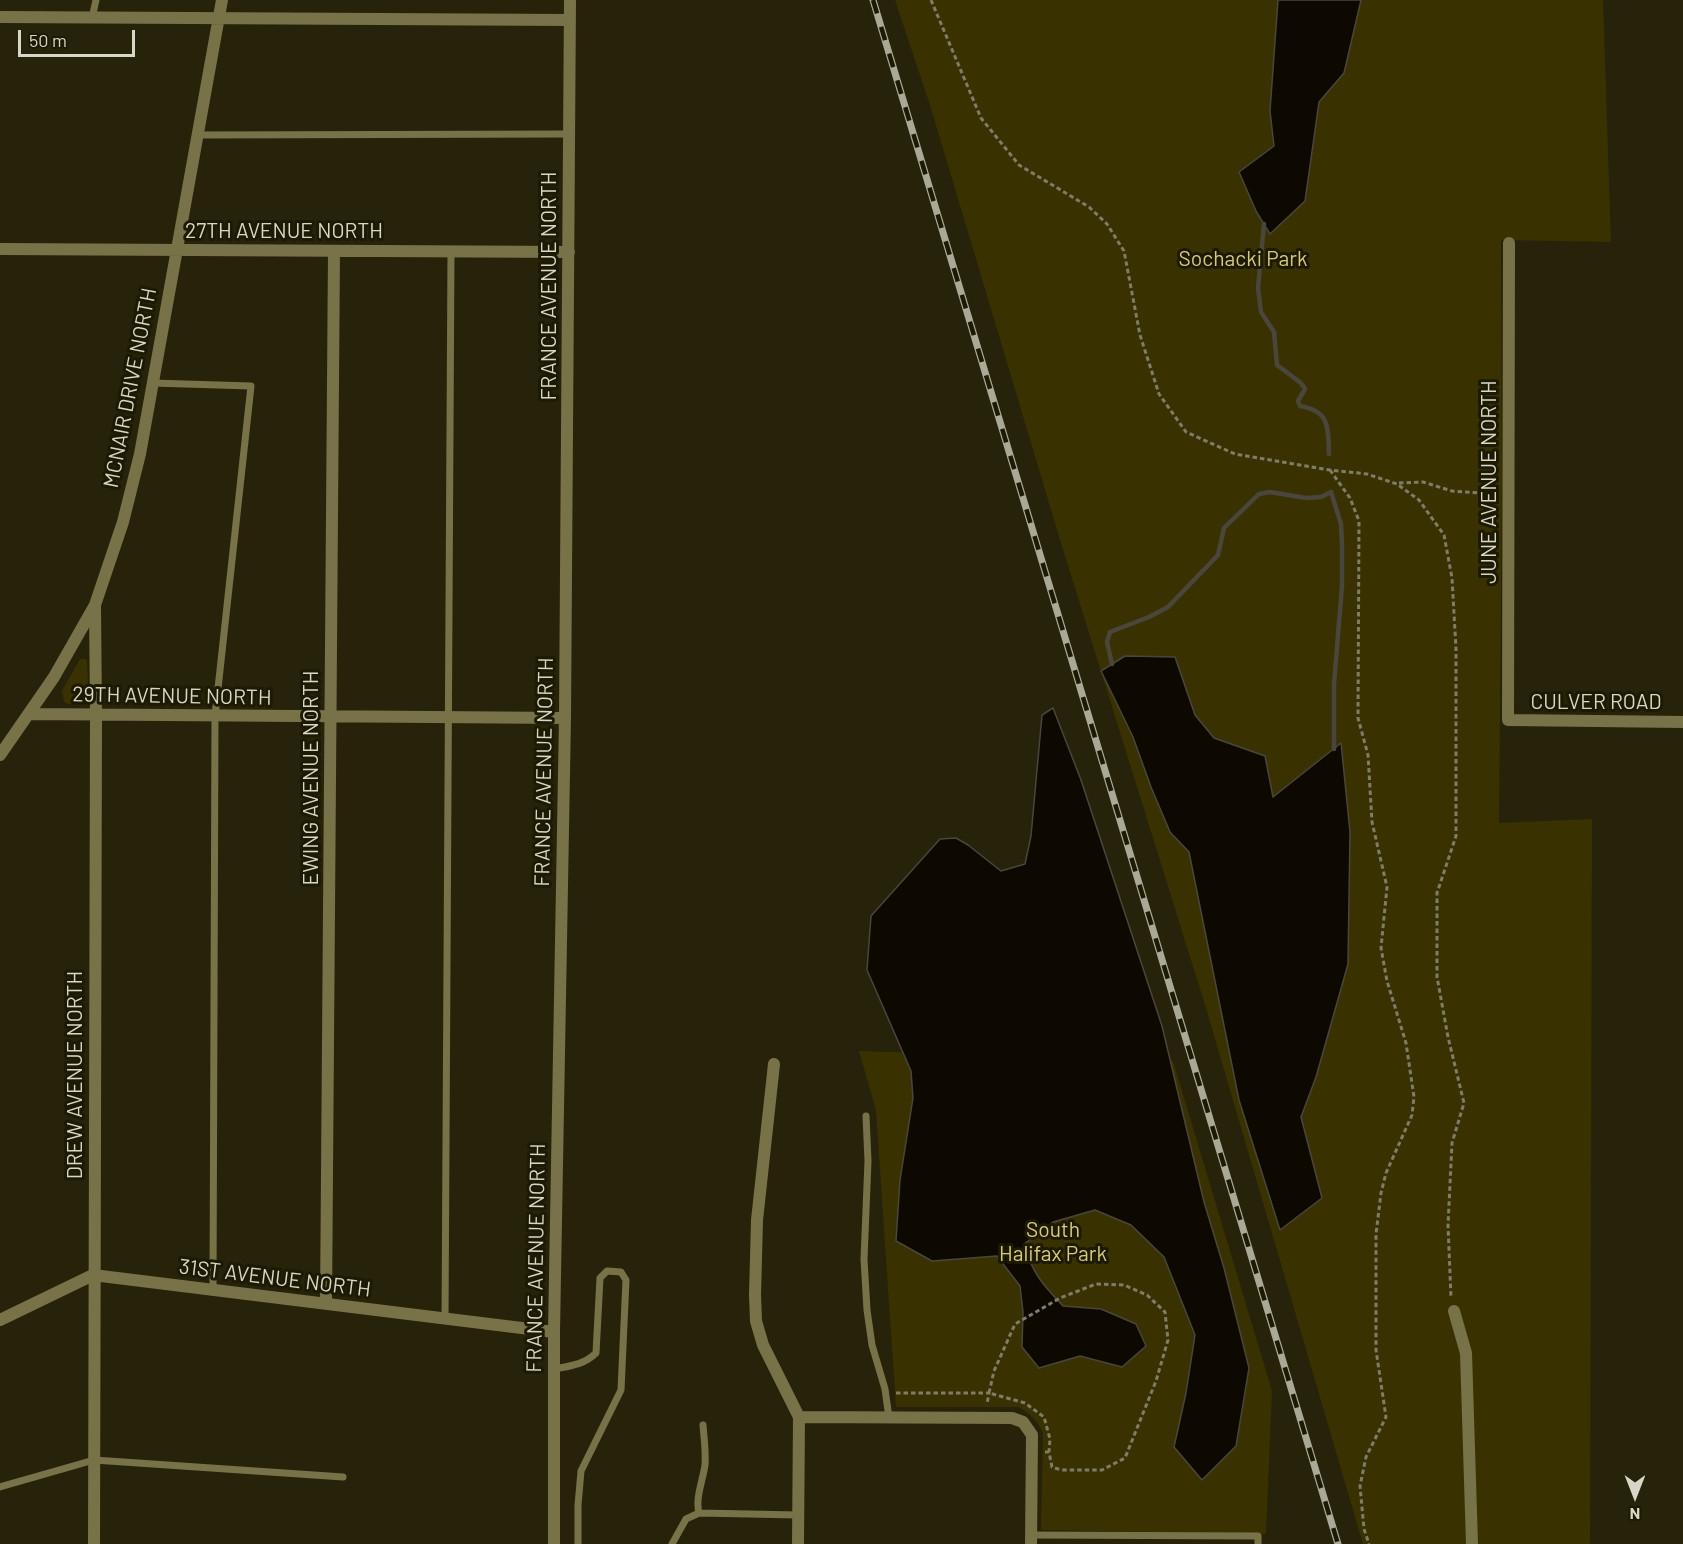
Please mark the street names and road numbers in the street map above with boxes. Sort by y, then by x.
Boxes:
street label: FRANCE AVENUE NORTH [536,171,562,401]
street label: 27TH AVENUE NORTH [185,218,383,244]
street label: MCNAIR DRIVE NORTH [98,286,162,490]
street label: JUNE AVENUE NORTH [1476,380,1502,584]
street label: FRANCE AVENUE NORTH [529,657,559,887]
street label: EWING AVENUE NORTH [298,670,324,886]
street label: 29TH AVENUE NORTH [72,682,272,710]
street label: CULVER ROAD [1530,689,1662,715]
street label: DREW AVENUE NORTH [62,971,88,1179]
street label: FRANCE AVENUE NORTH [521,1143,551,1373]
street label: 31ST AVENUE NORTH [178,1254,372,1302]

